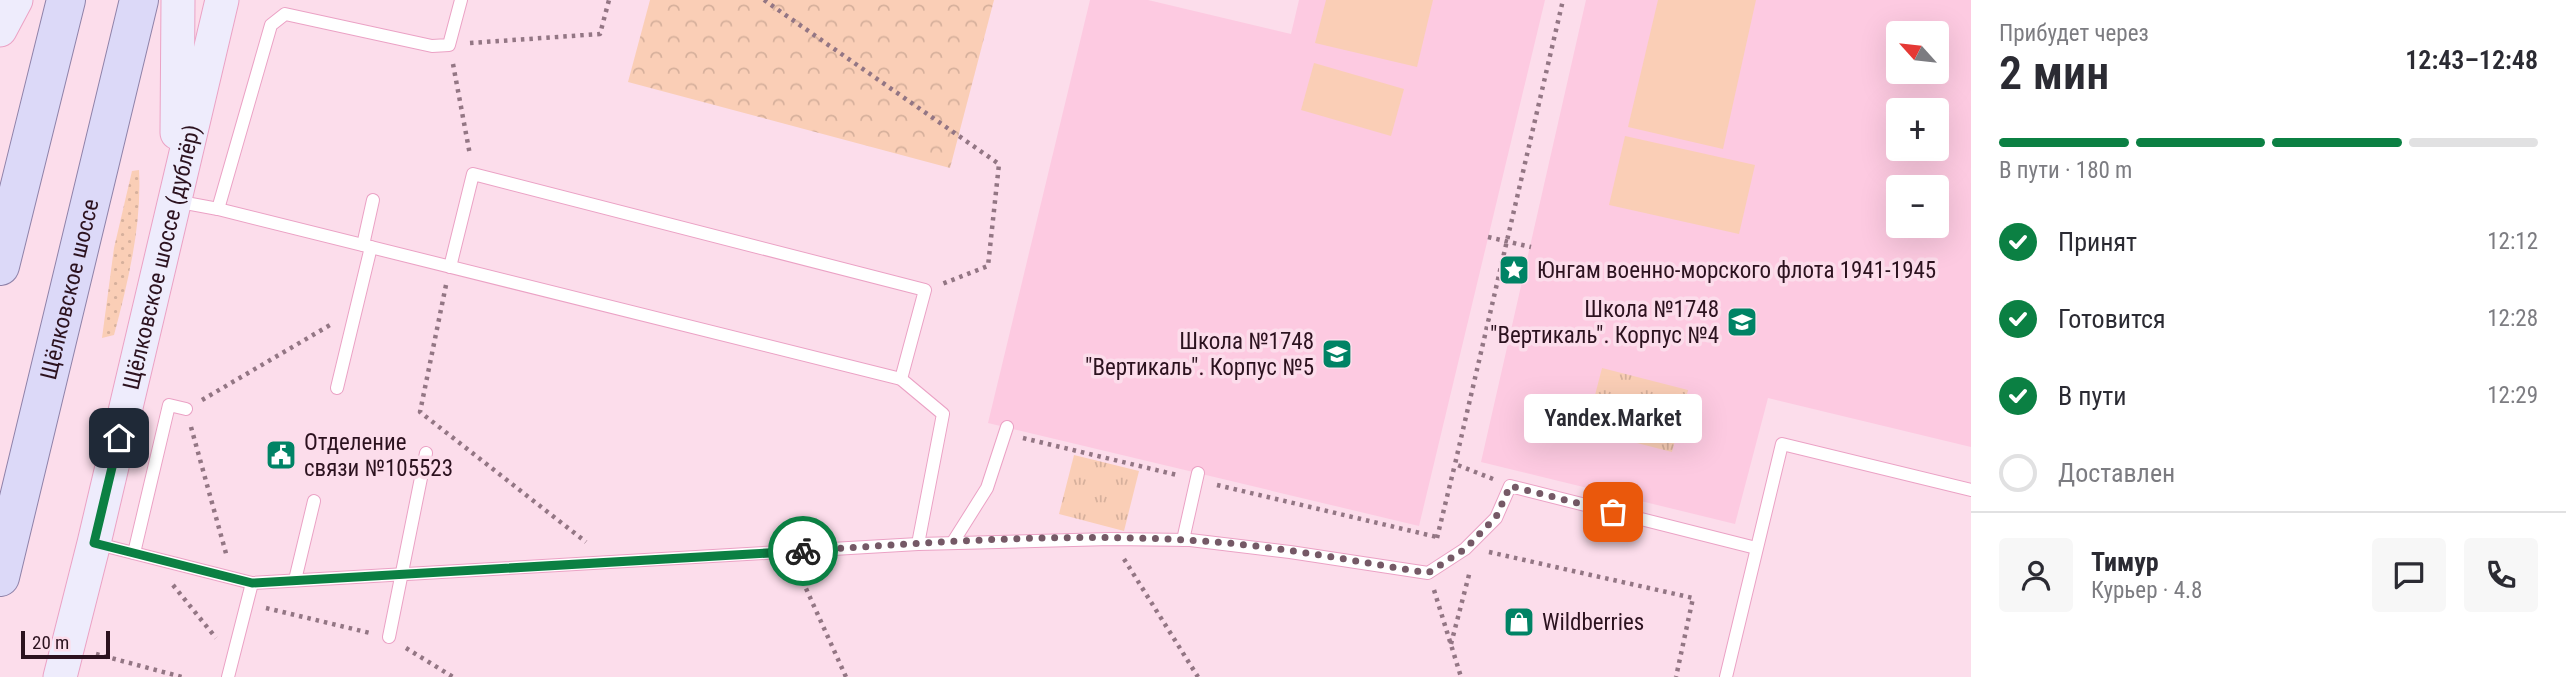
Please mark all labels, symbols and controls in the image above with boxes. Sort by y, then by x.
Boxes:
text: Прибудет через [1999,20,2149,47]
north arrow [1886,21,1950,84]
map controls [1886,21,1949,238]
text: 12:43–12:48 [2405,45,2538,75]
text: 2 мин [1999,46,2109,100]
button: + [1886,98,1949,161]
street label: Щёлковское шоссе (дублёр) [117,122,206,392]
text: В пути · 180 m [1999,157,2132,184]
button: − [1886,175,1949,238]
street label: Щёлковское шоссе [35,196,104,382]
icon: check [1999,223,2037,261]
text: Принят [2058,227,2137,257]
text: 12:12 [2487,228,2538,255]
place icon: Юнгам военно-морского флота 1941-1945 [1497,253,1531,287]
place label: Юнгам военно-морского флота 1941-1945 [1537,257,1936,284]
place label: Школа №1748 "Вертикаль". Корпус №4 [1490,296,1719,349]
icon: check [1999,300,2037,338]
text: Готовится [2058,304,2166,334]
school or university icon: Школа №1748 "Вертикаль". Корпус №4 [1725,305,1759,339]
text: 12:28 [2487,305,2538,332]
place label: Школа №1748 "Вертикаль". Корпус №5 [1085,328,1314,381]
school or university icon: Школа №1748 "Вертикаль". Корпус №5 [1320,337,1354,371]
icon: check [1999,377,2037,415]
text: В пути [2058,381,2127,411]
text: 12:29 [2487,382,2538,409]
callout: Yandex.Market [1524,393,1702,442]
text: Yandex.Market [1544,405,1682,432]
pin [89,408,149,468]
icon: home [100,419,138,457]
place label: Отделение связи №105523 [304,429,453,482]
public building icon: Отделение связи №105523 [264,438,298,472]
text: Доставлен [2058,458,2175,488]
pin [1583,482,1643,542]
icon: bag [1594,493,1632,531]
courier [768,516,838,586]
icon: bike [784,532,822,570]
button: person [1999,538,2073,612]
button: chat [2372,538,2446,612]
button: phone [2464,538,2538,612]
text: Тимур [2091,547,2159,577]
text: Курьер · 4.8 [2091,577,2202,604]
shop icon: Wildberries [1502,605,1536,639]
place label: Wildberries [1542,609,1644,636]
scale bar [21,628,110,660]
text: 20 m [32,631,69,654]

